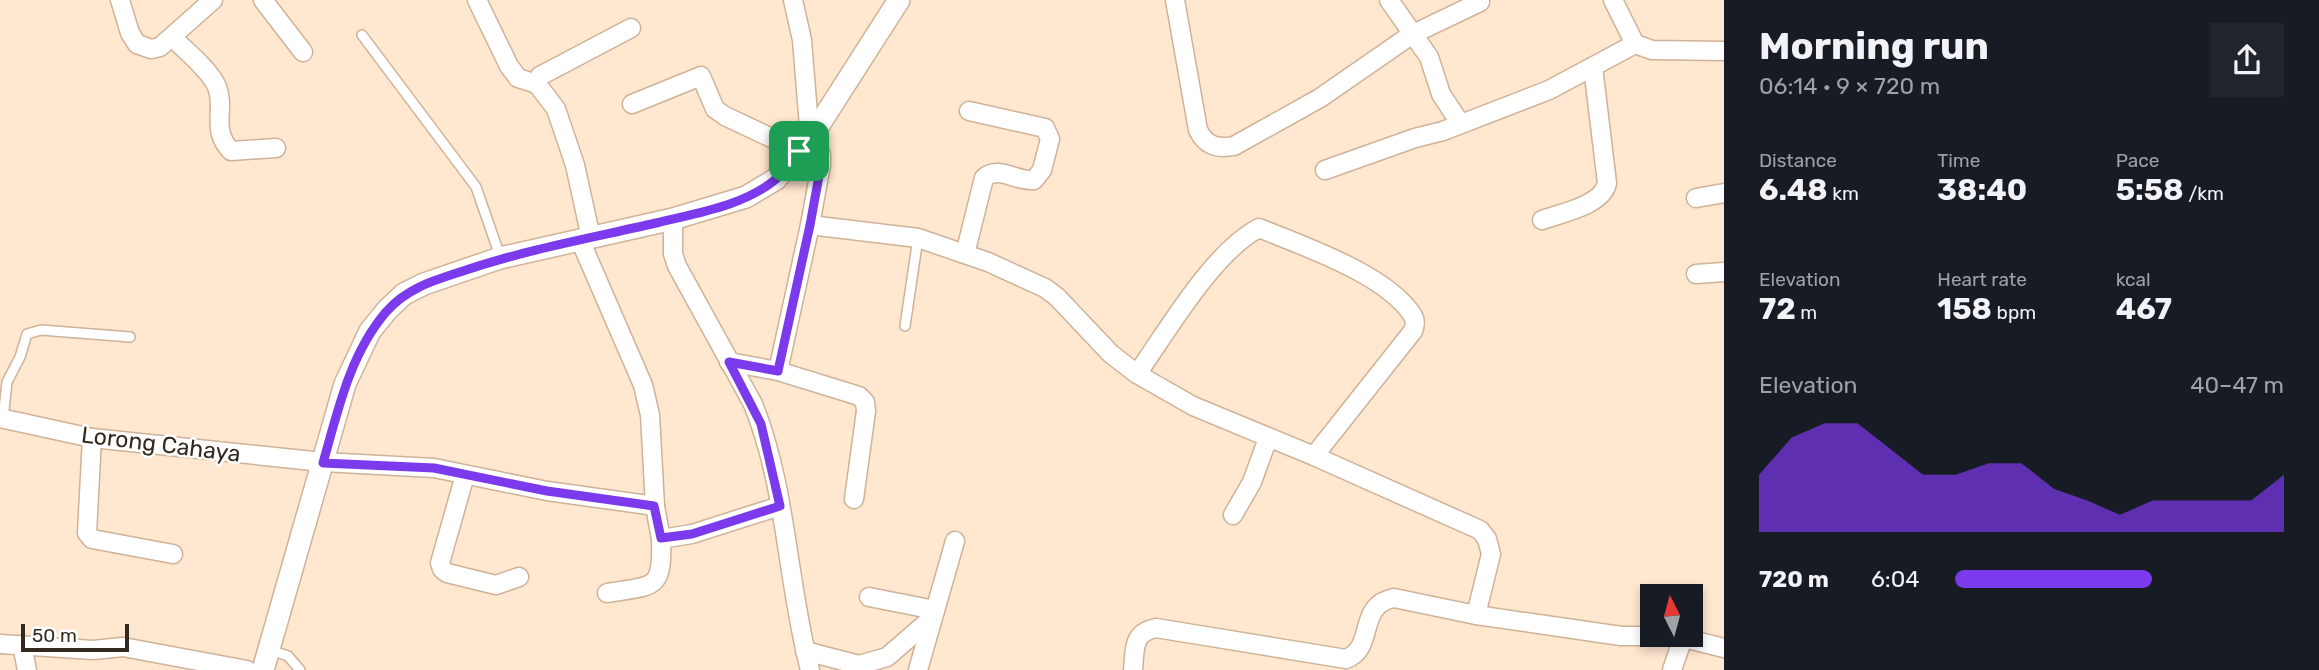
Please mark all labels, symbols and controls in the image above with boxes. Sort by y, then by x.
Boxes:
text: Morning run [1759,23,1989,69]
button: share [2210,23,2284,97]
text: 06:14 · 9 × 720 m [1759,72,1940,100]
pin [769,121,829,181]
icon: arrive [780,132,818,170]
text: Distance [1759,149,1837,172]
text: Time [1937,149,1980,172]
text: Pace [2116,149,2159,172]
text: 6.48 [1759,172,1828,208]
text: 38:40 [1937,172,2027,208]
text: 5:58 [2116,172,2184,208]
text: km [1828,182,1859,205]
text: /km [2184,182,2224,205]
text: Elevation [1759,268,1840,291]
text: Heart rate [1937,268,2027,291]
text: kcal [2116,268,2151,291]
text: 72 [1759,291,1796,327]
text: 158 [1937,291,1992,327]
text: 467 [2116,291,2172,327]
text: m [1796,301,1817,324]
text: bpm [1992,301,2036,324]
text: Elevation [1759,371,1858,399]
text: 40–47 m [2190,371,2284,399]
street label: Lorong Cahaya [80,420,242,468]
text: 720 m [1759,565,1829,593]
text: 6:04 [1871,565,1920,593]
north arrow [1640,584,1703,648]
map controls [1640,584,1703,647]
scale bar [21,621,130,653]
text: 50 m [32,624,77,647]

